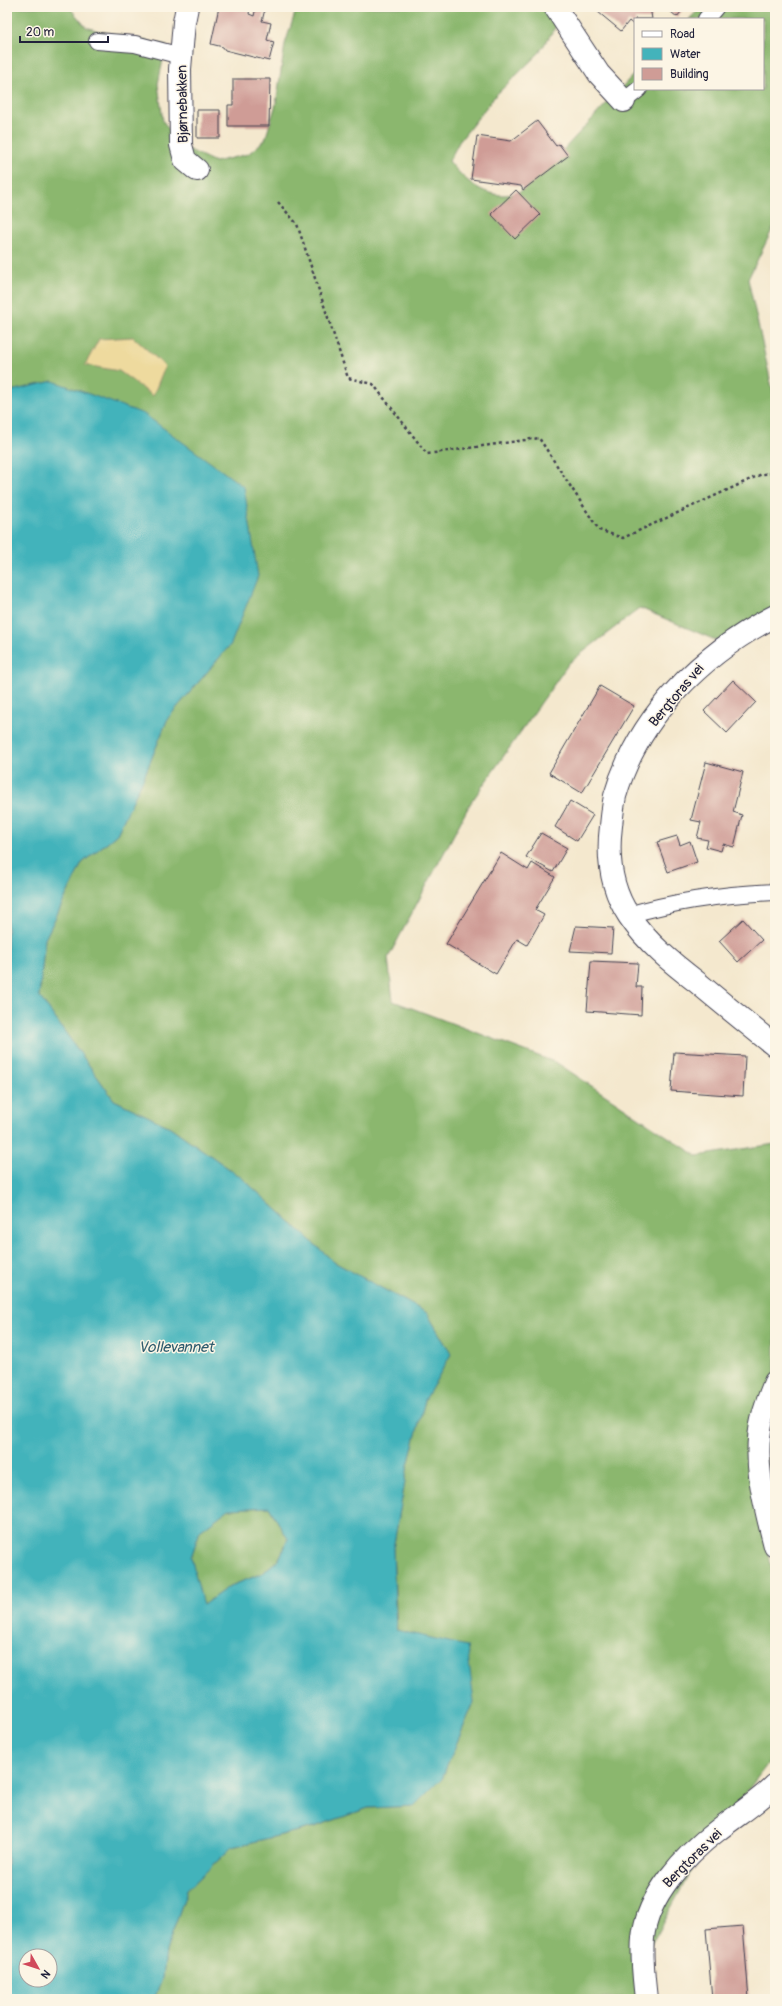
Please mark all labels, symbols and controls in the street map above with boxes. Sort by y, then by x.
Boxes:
scale bar [20,18,108,44]
legend [634,18,764,90]
text: 20 m [26,25,55,40]
text: Road [670,27,695,42]
text: Water [670,47,701,62]
street label: Bjørnebakken [173,65,192,143]
text: Building [670,67,709,82]
street label: Bergtoras vei [645,660,708,730]
water label: Vollevannet [138,1338,216,1357]
street label: Bergtoras vei [659,1825,726,1891]
north arrow [18,1948,58,1988]
text: N [38,1967,53,1981]

